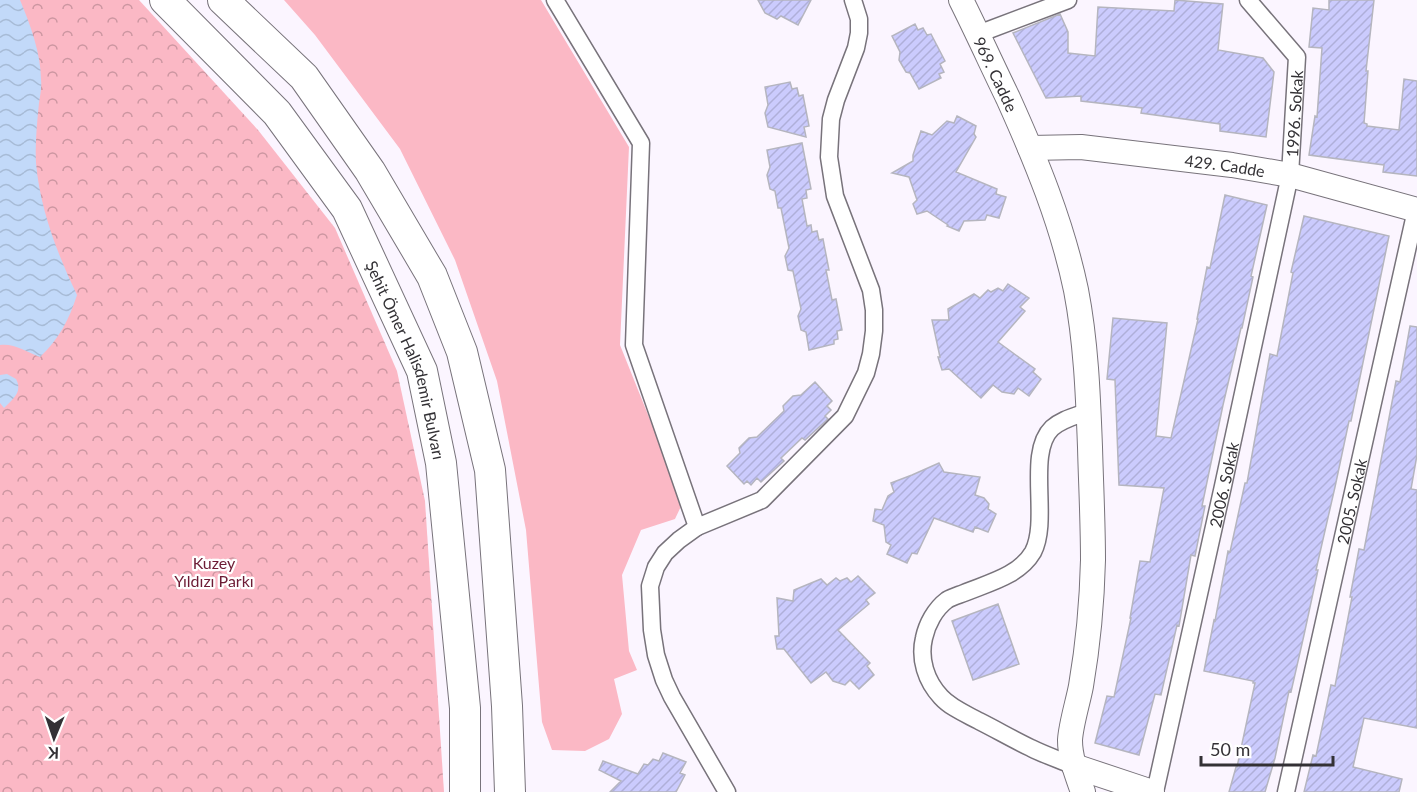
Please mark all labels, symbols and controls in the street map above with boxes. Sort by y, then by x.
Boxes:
street label: 969. Cadde [971,33,1022,114]
street label: 1996. Sokak [1282,69,1306,158]
street label: 429. Cadde [1184,150,1266,180]
street label: Şehit Ömer Halisdemir Bulvarı [363,257,450,461]
street label: 2006. Sokak [1205,439,1242,529]
street label: 2005. Sokak [1332,456,1370,546]
park label: Kuzey Yıldızı Parkı [174,553,254,590]
north arrow [24,708,84,768]
scale bar [1201,729,1333,767]
text: 50 m [1210,738,1250,760]
text: K [47,744,59,763]

